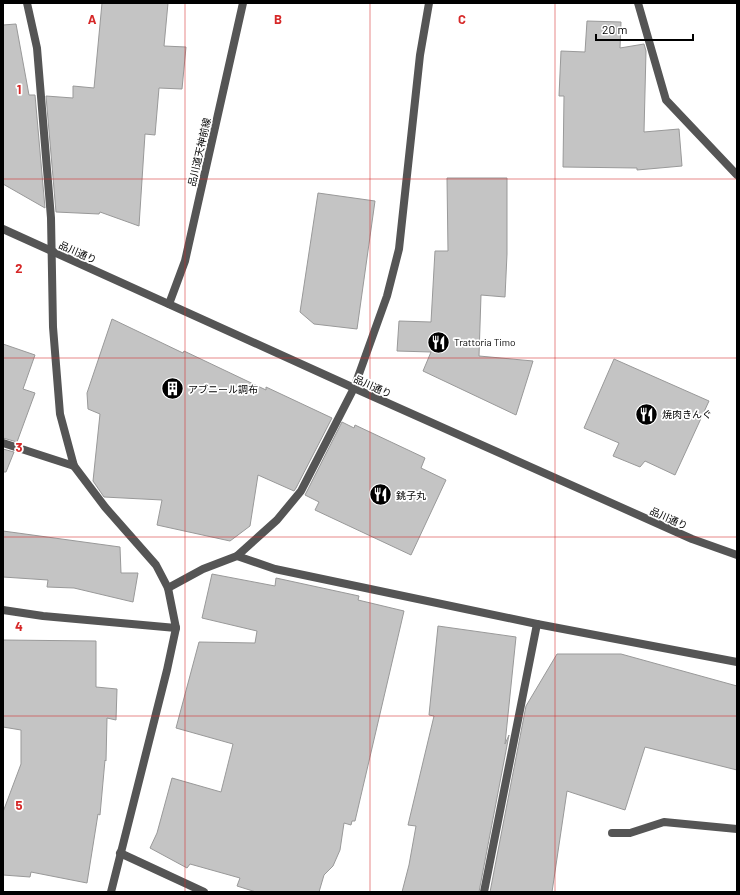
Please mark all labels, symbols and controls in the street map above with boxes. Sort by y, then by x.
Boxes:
text: A [88,11,97,27]
text: B [274,11,282,27]
text: C [458,11,466,27]
scale bar [596,16,693,42]
text: 20 m [602,22,628,36]
text: 1 [17,81,21,97]
street label: 品川道天神前線 [185,117,213,187]
street label: 品川通り [57,238,99,266]
text: 2 [15,260,23,276]
restaurant icon: Trattoria Timo [426,329,452,355]
place label: Trattoria Timo [454,336,515,348]
street label: 品川通り [352,372,394,400]
building icon: アブニール調布 [159,376,185,402]
place label: アブニール調布 [188,383,258,395]
restaurant icon: 焼肉きんぐ [633,401,659,427]
place label: 焼肉きんぐ [662,408,712,420]
text: 3 [15,439,23,455]
restaurant icon: 銚子丸 [368,482,394,508]
place label: 銚子丸 [396,489,426,501]
street label: 品川通り [648,504,690,532]
text: 4 [15,618,23,634]
text: 5 [15,797,23,813]

